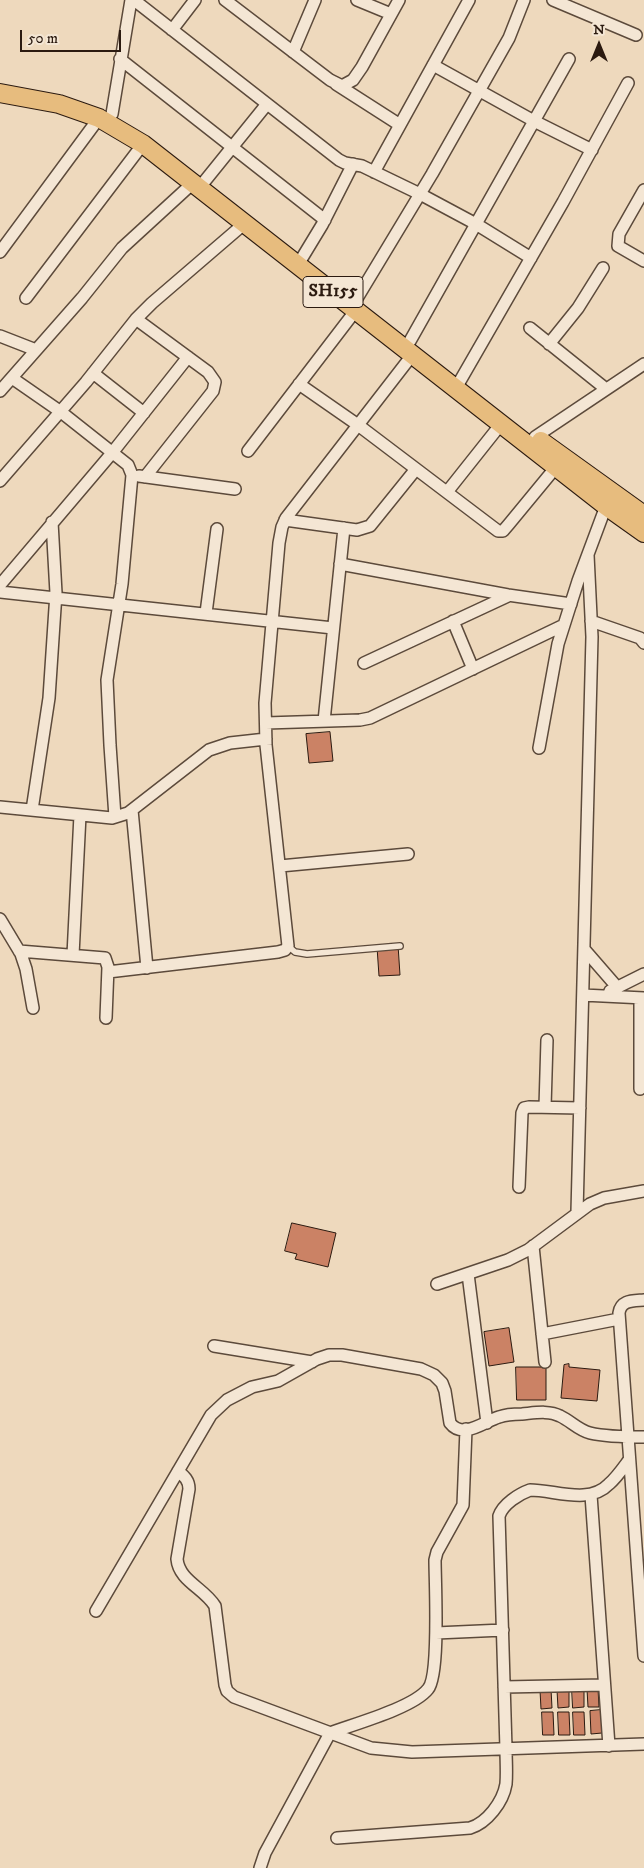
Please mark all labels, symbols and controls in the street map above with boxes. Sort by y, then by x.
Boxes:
scale bar [22,20,124,52]
north arrow [574,20,624,70]
text: N [593,21,605,39]
text: 50 m [28,29,58,48]
road number: SH155 [303,276,363,308]

